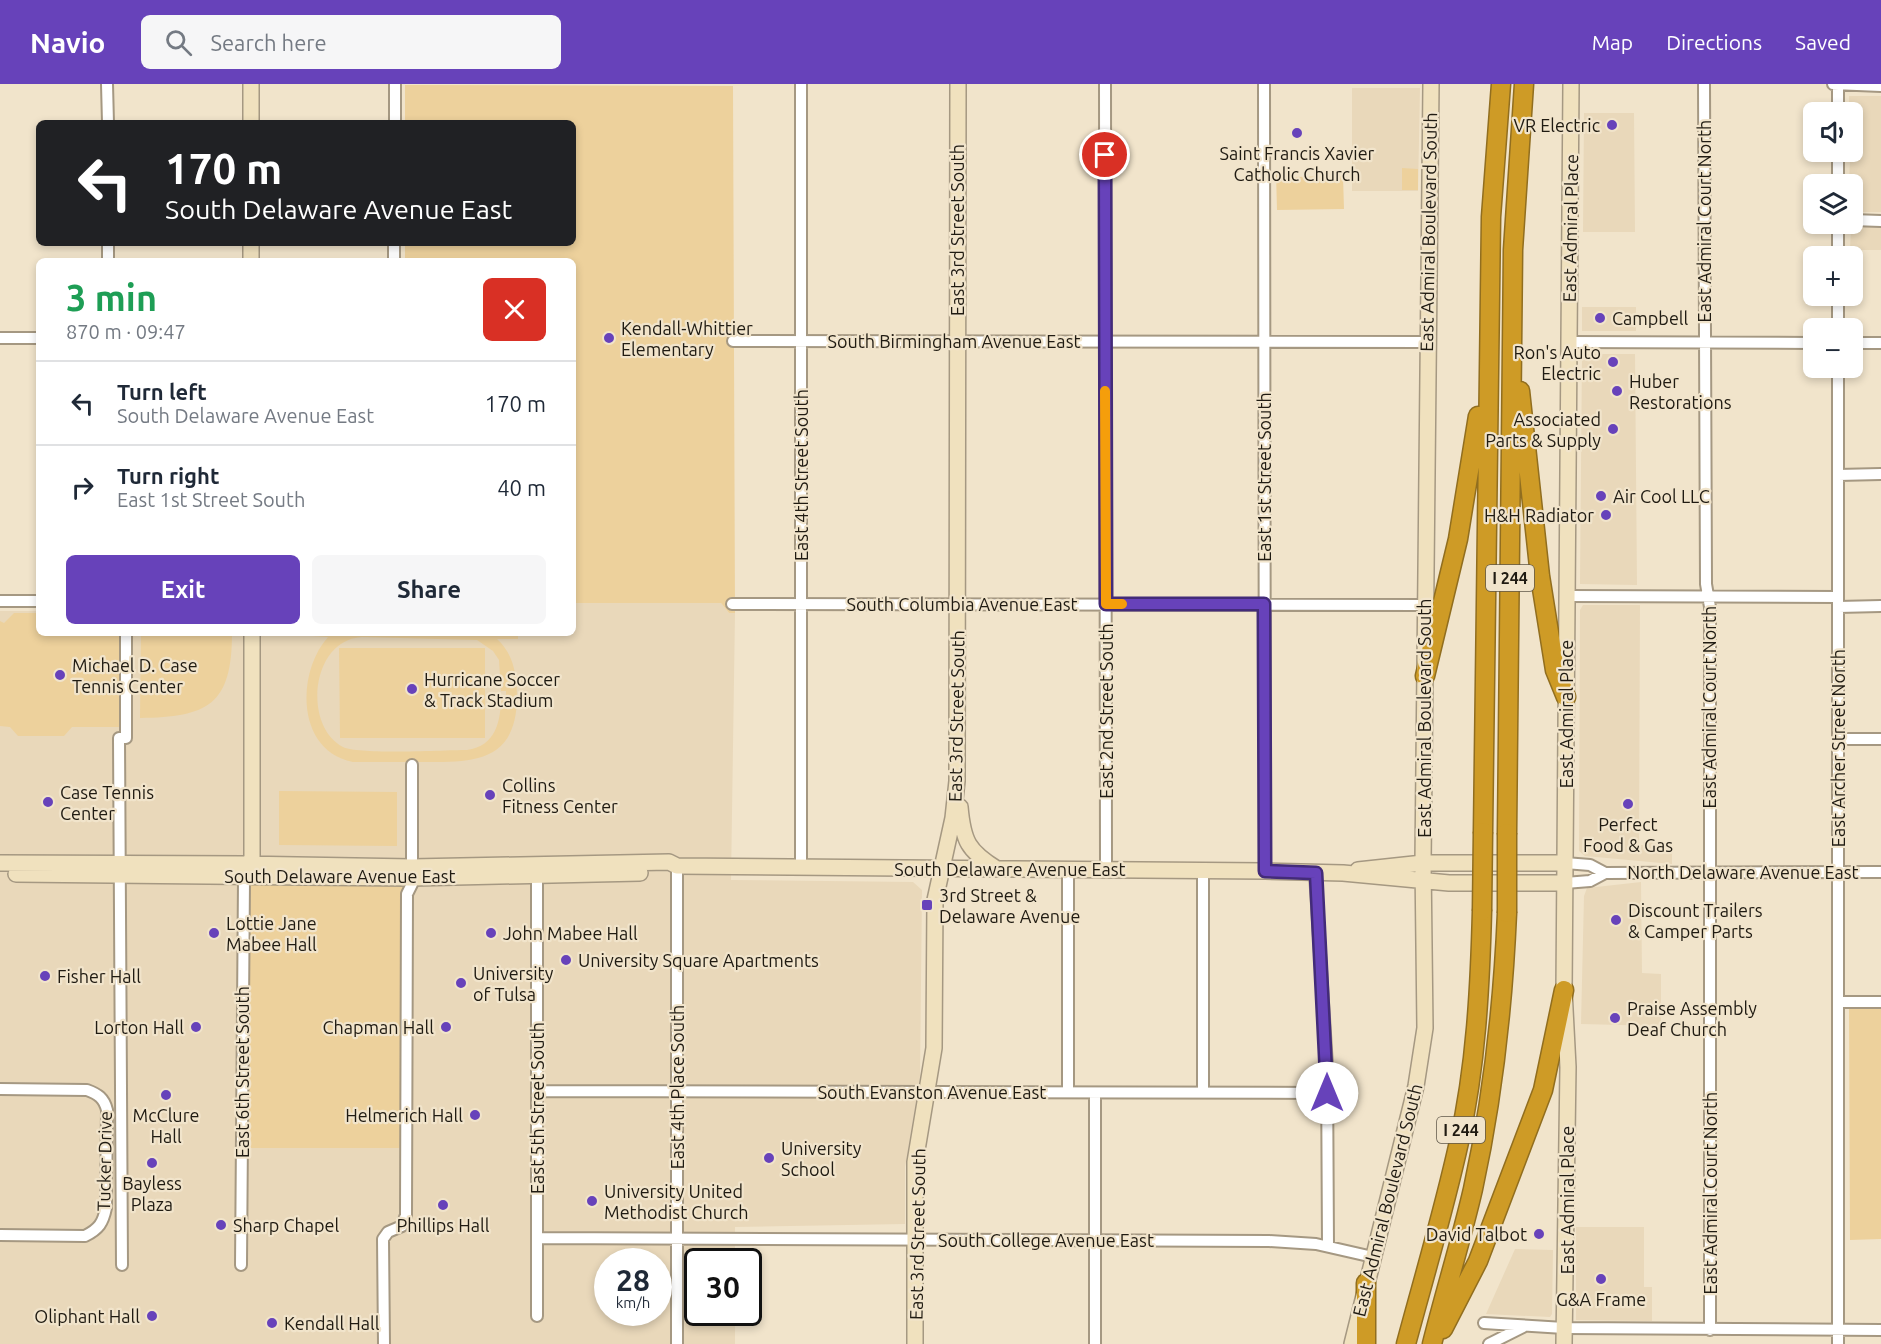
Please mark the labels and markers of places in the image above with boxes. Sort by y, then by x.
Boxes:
place label: VR Electric [1513,115,1600,135]
marker: VR Electric [1605,118,1619,132]
marker: Saint Francis Xavier Catholic Church [1290,126,1304,140]
pin [1079,129,1130,180]
place label: Saint Francis Xavier Catholic Church [1220,143,1375,184]
place label: Campbell [1612,308,1689,328]
marker: Campbell [1593,311,1607,325]
place label: Kendall-Whittier Elementary [621,318,753,359]
marker: Kendall-Whittier Elementary [602,331,616,345]
place label: Ron's Auto Electric [1514,342,1601,383]
marker: Ron's Auto Electric [1606,355,1620,369]
place label: Huber Restorations [1629,371,1732,412]
marker: Huber Restorations [1610,384,1624,398]
place label: Associated Parts & Supply [1485,409,1601,450]
marker: Associated Parts & Supply [1606,422,1620,436]
place label: Air Cool LLC [1613,486,1710,506]
marker: Air Cool LLC [1594,489,1608,503]
place label: H&H Radiator [1484,505,1594,525]
marker: H&H Radiator [1599,508,1613,522]
place label: Michael D. Case Tennis Center [72,655,198,696]
marker: Michael D. Case Tennis Center [53,668,67,682]
place label: Hurricane Soccer & Track Stadium [424,669,560,710]
marker: Hurricane Soccer & Track Stadium [405,682,419,696]
place label: Collins Fitness Center [502,775,618,816]
place label: Case Tennis Center [60,782,154,823]
marker: Collins Fitness Center [483,788,497,802]
marker: Case Tennis Center [41,795,55,809]
marker: Perfect Food & Gas [1621,797,1635,811]
place label: Perfect Food & Gas [1583,814,1673,855]
place label: 3rd Street & Delaware Avenue [939,885,1080,926]
marker: 3rd Street & Delaware Avenue [920,898,934,912]
place label: Discount Trailers & Camper Parts [1628,900,1763,941]
place label: Lottie Jane Mabee Hall [226,913,317,954]
marker: Discount Trailers & Camper Parts [1609,913,1623,927]
place label: John Mabee Hall [503,923,638,943]
marker: Lottie Jane Mabee Hall [207,926,221,940]
marker: John Mabee Hall [484,926,498,940]
place label: University Square Apartments [578,950,819,970]
marker: University Square Apartments [559,953,573,967]
place label: University of Tulsa [473,963,554,1004]
place label: Fisher Hall [57,966,141,986]
marker: Fisher Hall [38,969,52,983]
marker: University of Tulsa [454,976,468,990]
place label: Praise Assembly Deaf Church [1627,998,1757,1039]
marker: Praise Assembly Deaf Church [1608,1011,1622,1025]
place label: Lorton Hall [94,1017,184,1037]
place label: Chapman Hall [322,1017,434,1037]
marker: Lorton Hall [189,1020,203,1034]
marker: Chapman Hall [439,1020,453,1034]
marker: McClure Hall [159,1088,173,1102]
place label: McClure Hall [133,1105,199,1146]
place label: Helmerich Hall [345,1105,463,1125]
marker: Helmerich Hall [468,1108,482,1122]
place label: University School [781,1138,862,1179]
marker: University School [762,1151,776,1165]
marker: Bayless Plaza [145,1156,159,1170]
place label: Bayless Plaza [122,1173,182,1214]
place label: University United Methodist Church [604,1181,748,1222]
marker: University United Methodist Church [585,1194,599,1208]
marker: Phillips Hall [436,1198,450,1212]
place label: Sharp Chapel [233,1215,339,1235]
place label: Phillips Hall [397,1215,490,1235]
marker: Sharp Chapel [214,1218,228,1232]
place label: David Talbot [1426,1224,1527,1244]
marker: David Talbot [1532,1227,1546,1241]
marker: G&A Frame [1594,1272,1608,1286]
place label: G&A Frame [1556,1289,1646,1309]
place label: Oliphant Hall [34,1306,140,1326]
marker: Oliphant Hall [145,1309,159,1323]
place label: Kendall Hall [284,1313,380,1333]
marker: Kendall Hall [265,1316,279,1330]

